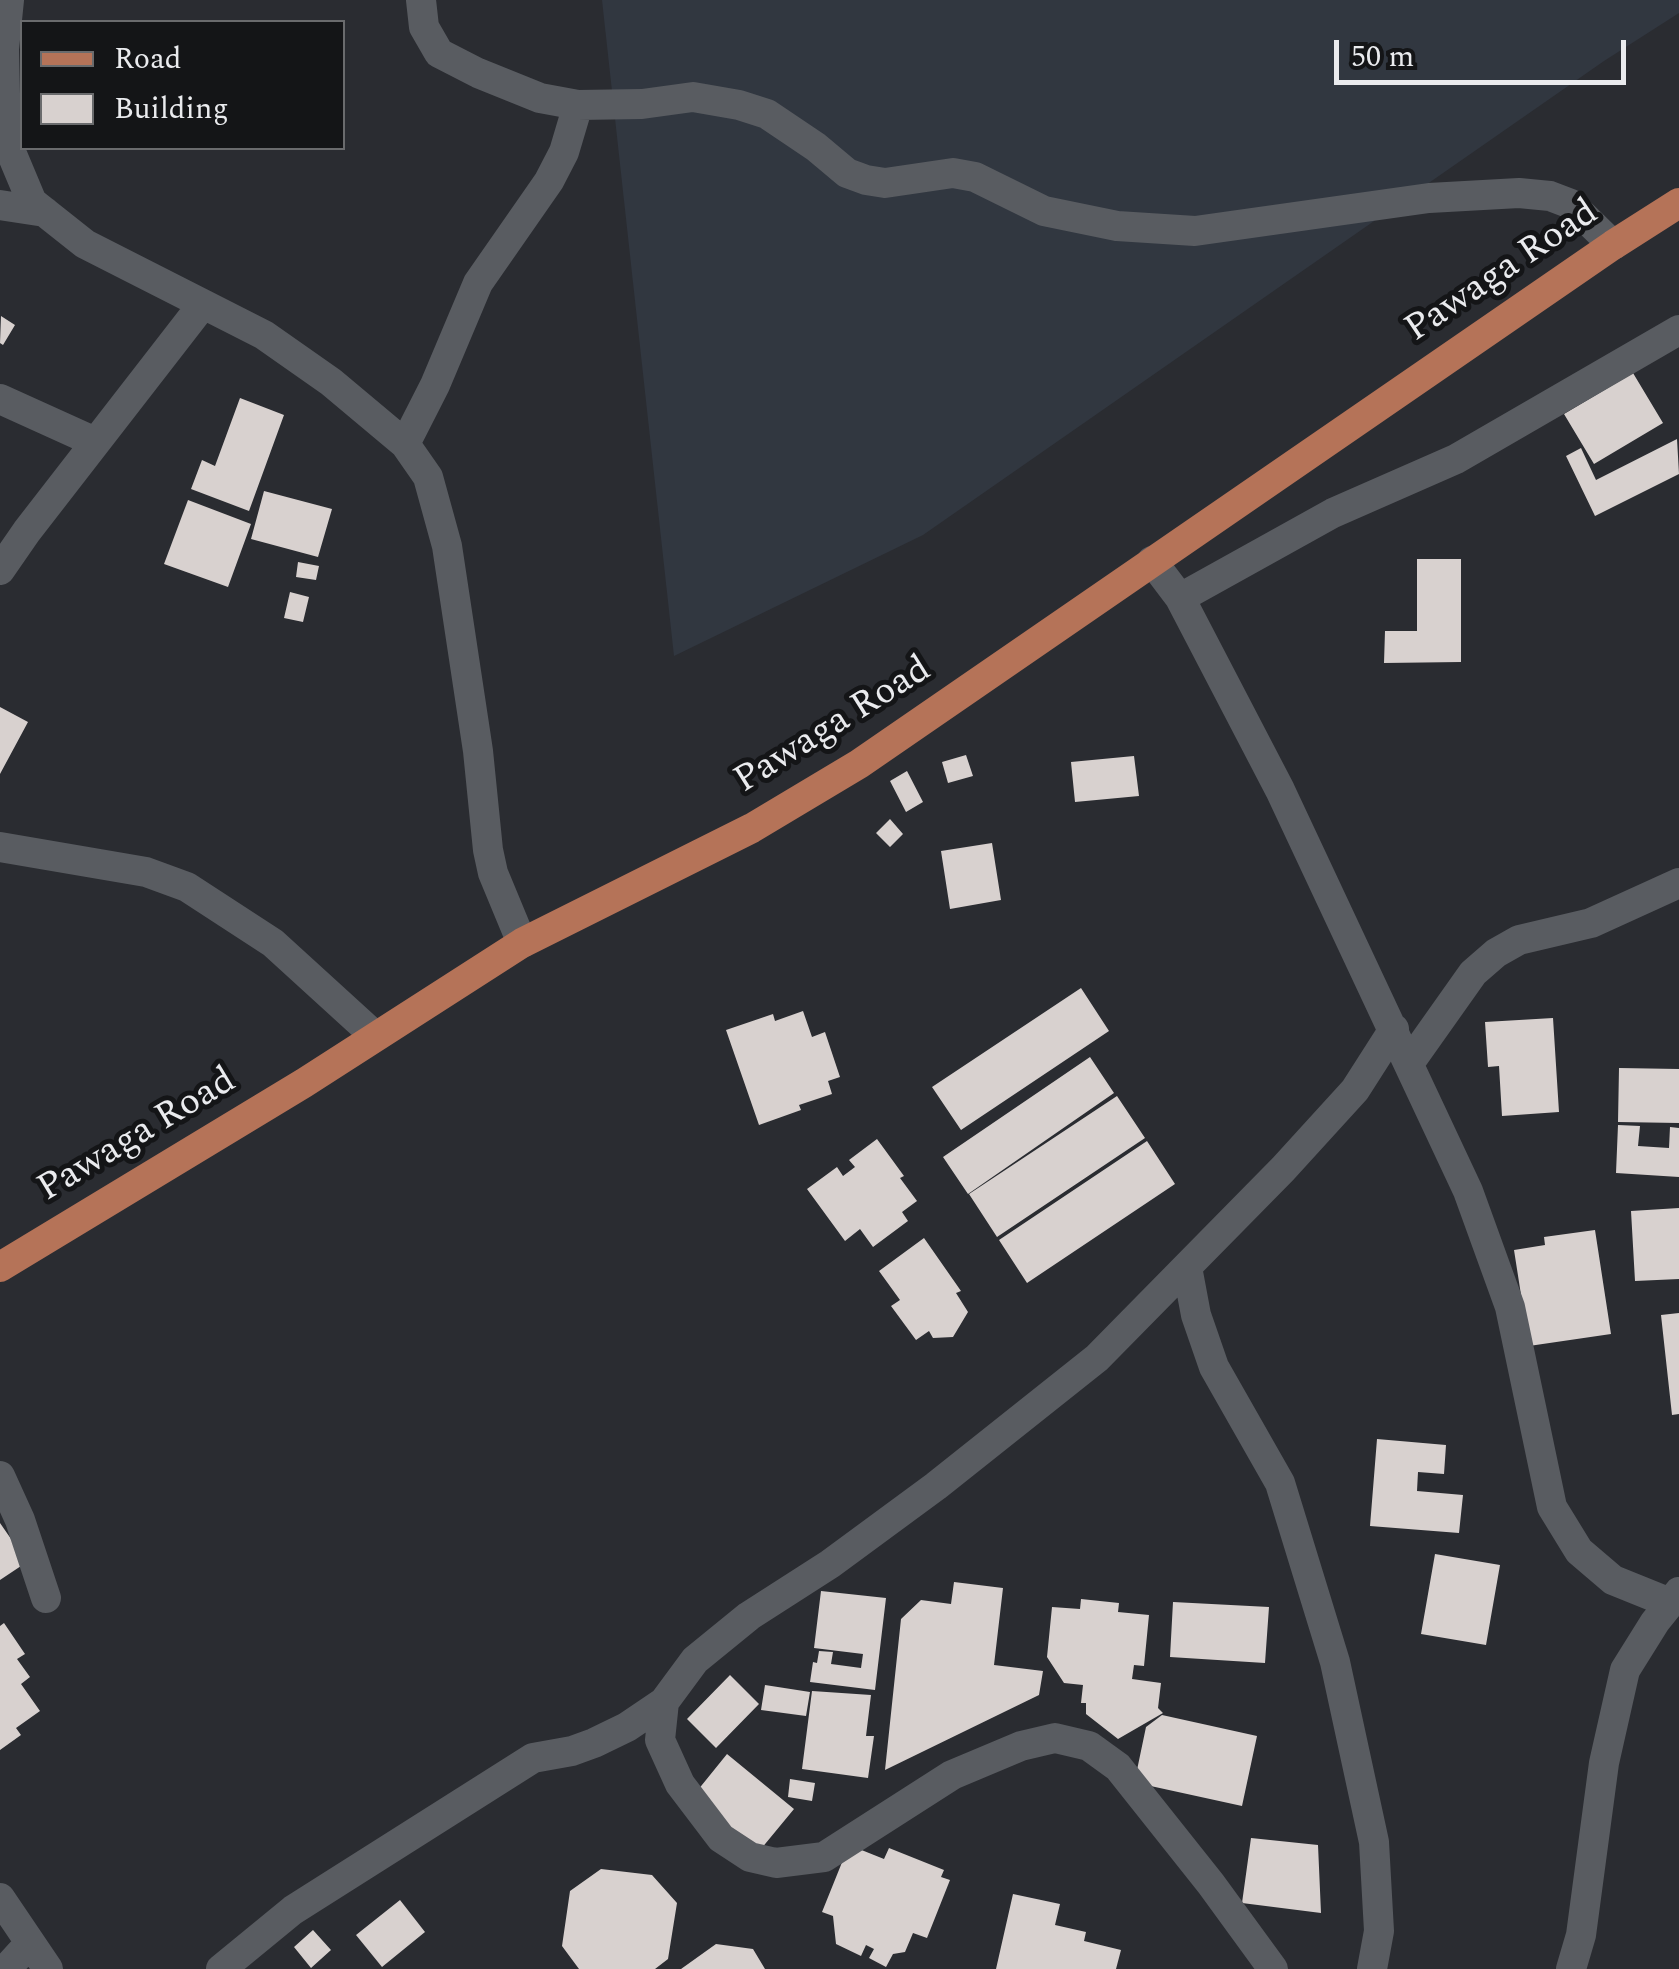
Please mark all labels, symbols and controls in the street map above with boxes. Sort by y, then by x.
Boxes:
legend [20,20,345,150]
scale bar [1339,20,1632,82]
text: 50 m [1351,34,1414,80]
text: Road [114,36,182,82]
text: Building [114,86,229,132]
street label: Pawaga Road [1398,192,1608,354]
street label: Pawaga Road [727,649,941,805]
street label: Pawaga Road [31,1060,245,1214]

